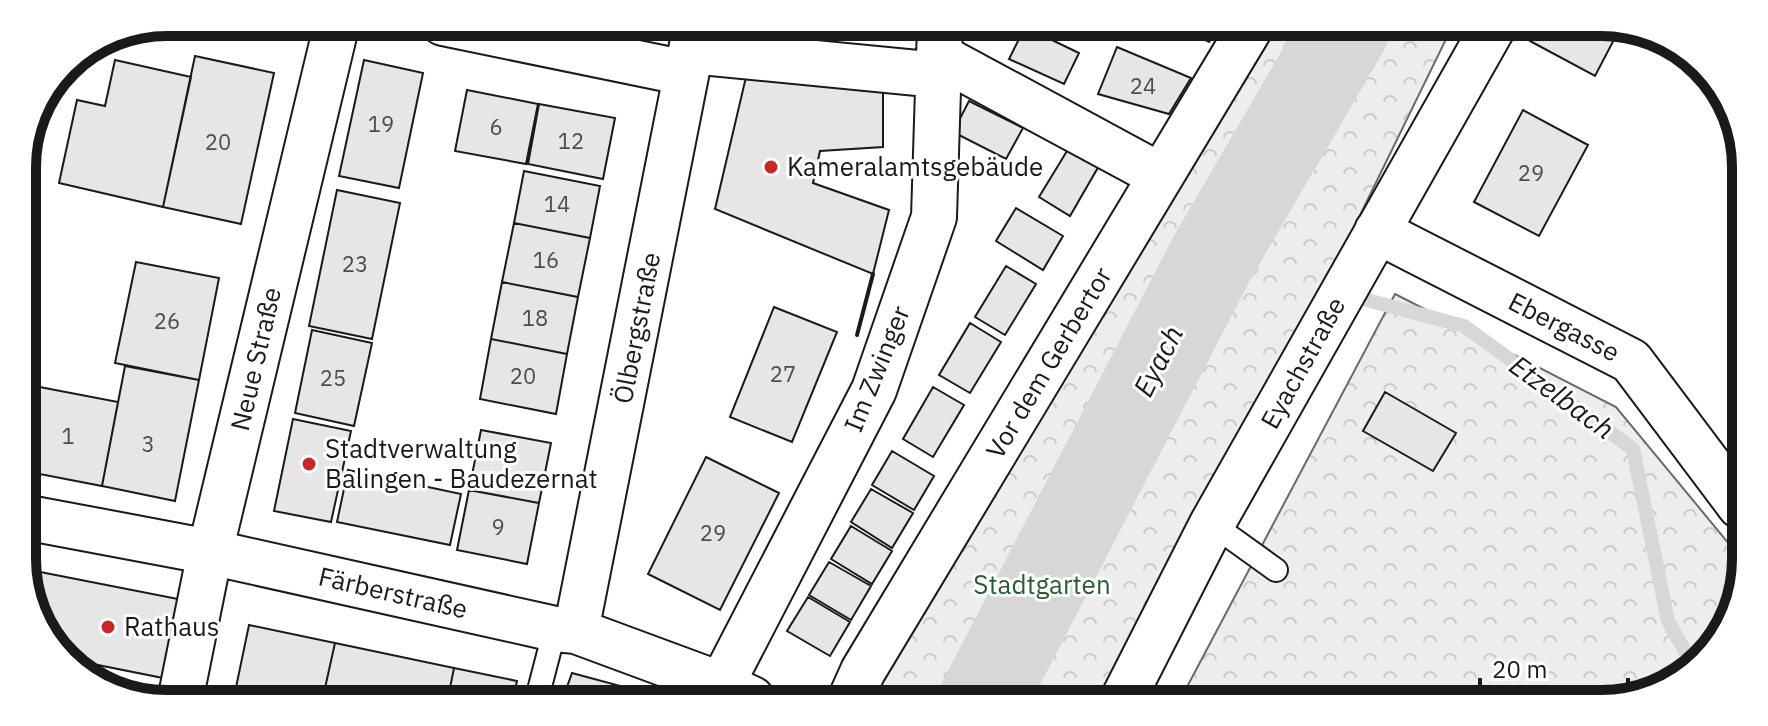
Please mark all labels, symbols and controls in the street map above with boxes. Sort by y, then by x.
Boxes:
house number: 24 [1130,71,1156,100]
house number: 19 [368,109,394,138]
house number: 6 [489,112,503,141]
house number: 12 [558,126,584,155]
house number: 20 [205,127,231,156]
place label: Kameralamtsgebäude [787,149,1043,183]
marker: Kameralamtsgebäude [762,158,780,176]
house number: 29 [1518,158,1544,187]
house number: 14 [544,189,570,218]
house number: 16 [533,245,559,274]
house number: 23 [342,249,368,278]
street label: Ölbergstraße [605,249,667,406]
street label: Vor dem Gerbertor [978,260,1119,464]
street label: Neue Straße [222,284,288,434]
street label: Ebergasse [1503,284,1626,369]
street label: Eyachstraße [1252,291,1352,434]
street label: Im Zwinger [835,300,917,437]
house number: 18 [522,303,548,332]
house number: 26 [154,306,180,335]
water label: Eyach [1124,319,1191,403]
water label: Etzelbach [1503,346,1622,447]
house number: 27 [770,359,796,388]
house number: 20 [510,361,536,390]
house number: 25 [320,363,346,392]
house number: 1 [61,421,75,450]
house number: 3 [141,429,155,458]
place label: Stadtverwaltung Balingen - Baudezernat [325,431,598,495]
marker: Stadtverwaltung Balingen - Baudezernat [300,455,318,473]
house number: 9 [491,512,505,541]
house number: 29 [700,518,726,547]
street label: Färberstraße [316,558,471,626]
park label: Stadtgarten [973,567,1111,601]
place label: Rathaus [124,609,219,643]
marker: Rathaus [99,618,117,636]
scale bar [1480,642,1628,692]
text: 20 m [1492,653,1547,685]

